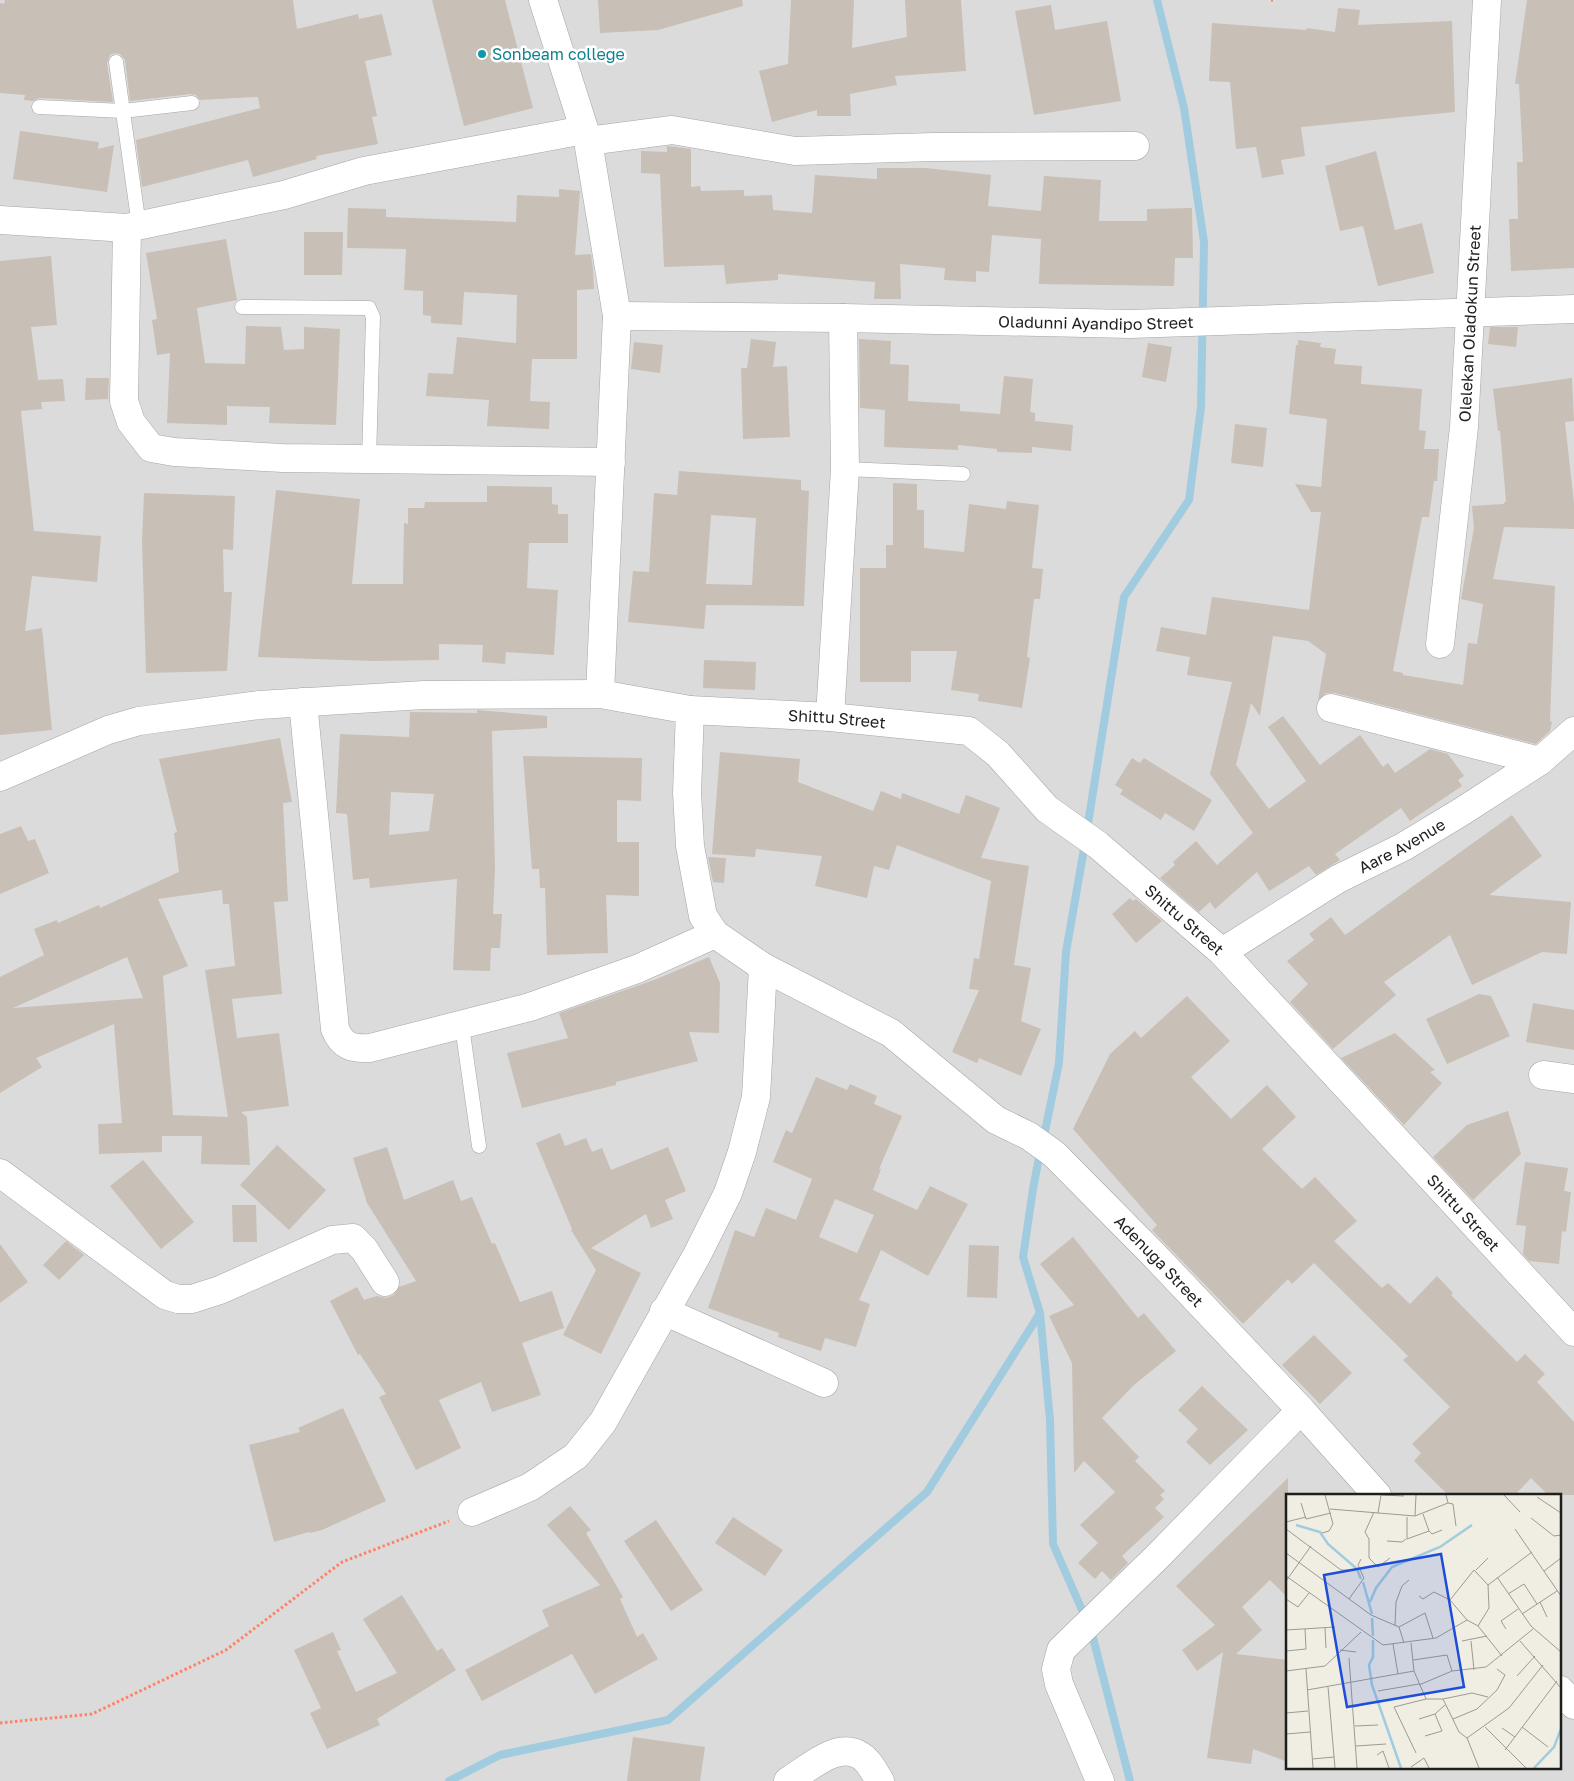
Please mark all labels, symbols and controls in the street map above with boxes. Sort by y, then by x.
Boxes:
place label: Sonbeam college [492,44,625,64]
marker: Sonbeam college [476,48,488,60]
street label: Olelekan Oladokun Street [1454,224,1485,423]
street label: Oladunni Ayandipo Street [998,311,1194,334]
street label: Shittu Street [787,705,887,733]
street label: Aare Avenue [1355,814,1449,877]
street label: Shittu Street [1141,880,1228,959]
street label: Shittu Street [1423,1170,1504,1256]
street label: Adenuga Street [1110,1211,1208,1311]
inset map [1286,1494,1562,1768]

